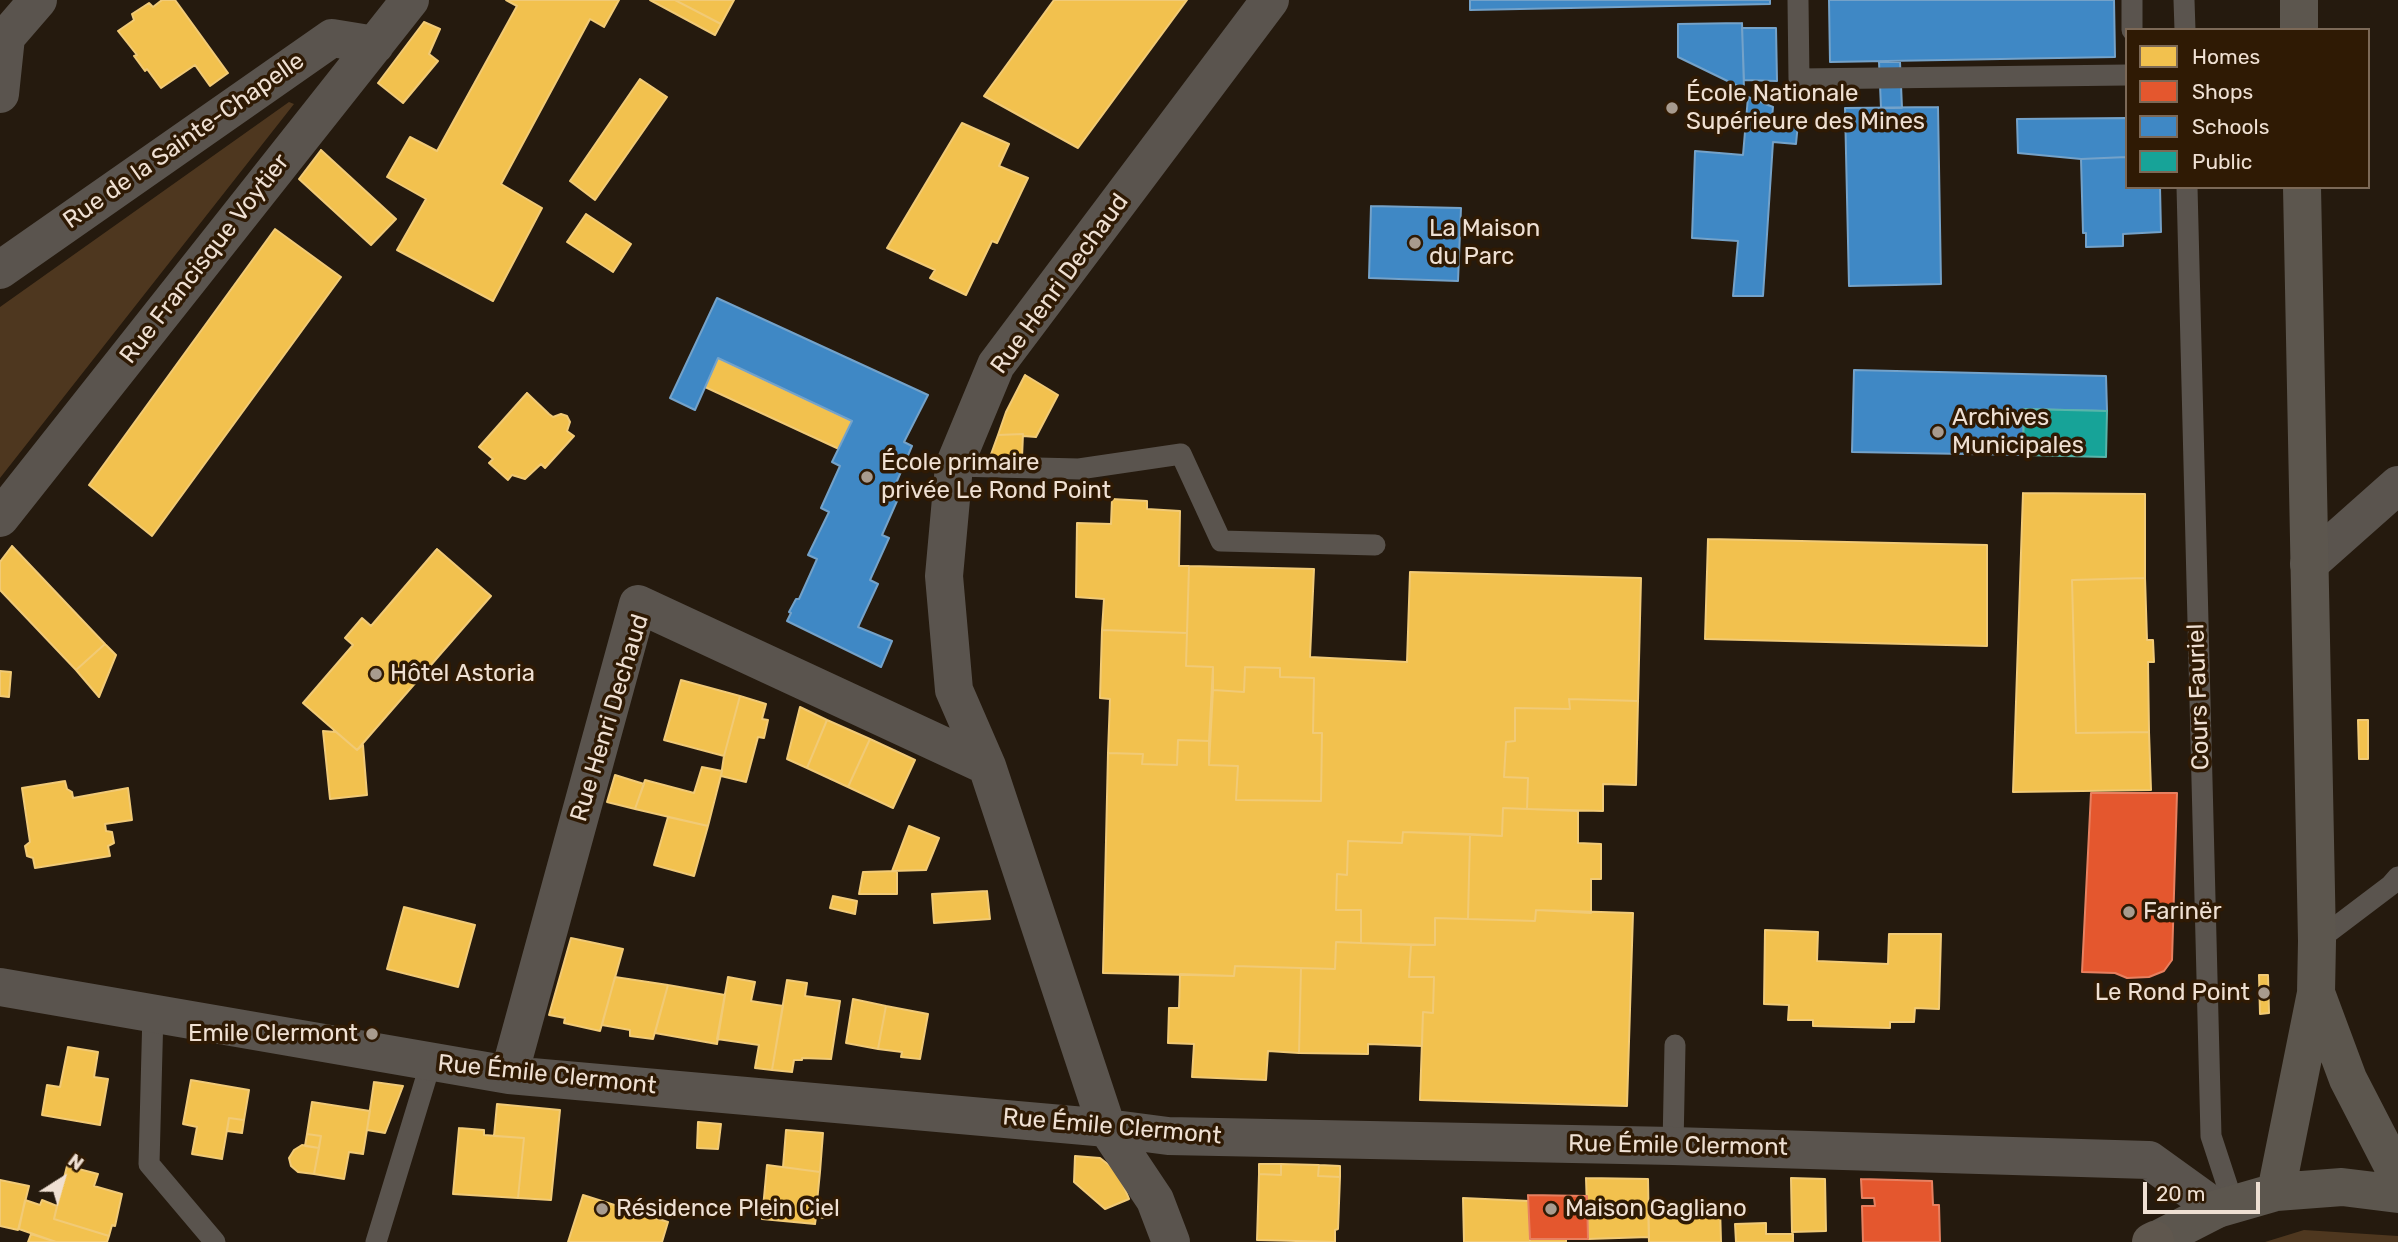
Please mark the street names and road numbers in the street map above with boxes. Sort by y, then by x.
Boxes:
street label: Rue de la Sainte-Chapelle [58,47,310,235]
street label: Rue Francisque Voytier [114,148,296,370]
street label: Rue Henri Dechaud [985,188,1135,380]
street label: Rue Henri Dechaud [565,611,655,825]
street label: Cours Fauriel [2182,623,2216,771]
street label: Rue Émile Clermont [436,1049,658,1101]
street label: Rue Émile Clermont [1001,1103,1223,1151]
street label: Rue Émile Clermont [1568,1130,1788,1162]

